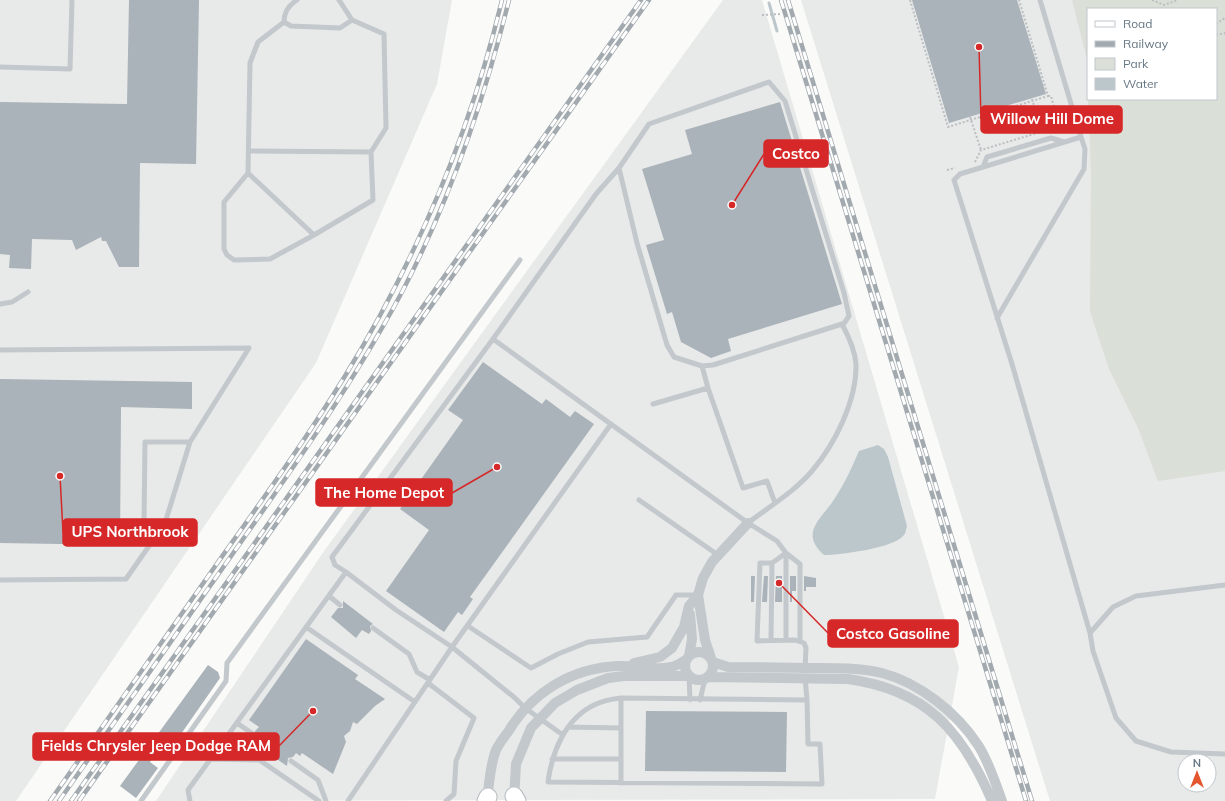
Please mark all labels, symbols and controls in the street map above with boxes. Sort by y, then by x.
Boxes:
legend [1087,8,1217,100]
text: Road [1123,16,1152,31]
text: Railway [1123,36,1169,51]
text: Park [1123,56,1149,71]
text: Water [1123,76,1159,91]
callout: Willow Hill Dome [981,106,1122,133]
text: Willow Hill Dome [990,109,1114,128]
callout: Costco [764,140,828,167]
text: Costco [772,144,820,163]
callout: The Home Depot [316,479,452,506]
text: The Home Depot [324,483,445,502]
callout: UPS Northbrook [63,519,197,546]
text: UPS Northbrook [71,522,189,541]
callout: Costco Gasoline [828,620,958,647]
text: Costco Gasoline [836,624,950,643]
callout: Fields Chrysler Jeep Dodge RAM [33,733,279,760]
text: Fields Chrysler Jeep Dodge RAM [41,736,271,755]
north arrow [1177,753,1217,793]
text: N [1193,756,1201,770]

